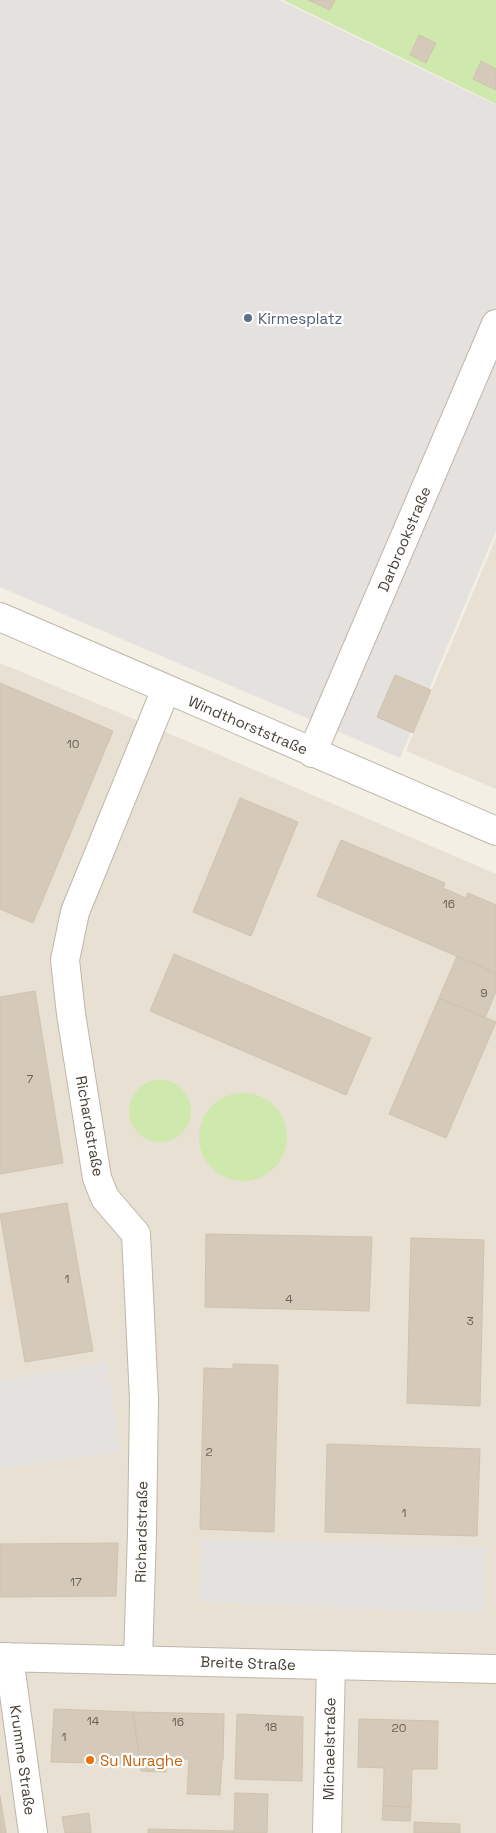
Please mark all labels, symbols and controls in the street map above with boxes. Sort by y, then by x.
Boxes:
place label: Kirmesplatz [258,309,342,328]
marker: Kirmesplatz [242,312,254,324]
street label: Darbrookstraße [373,483,435,595]
street label: Windthorststraße [185,691,311,759]
house number: 10 [67,736,79,752]
house number: 16 [443,896,455,912]
house number: 9 [480,985,488,1001]
house number: 7 [27,1071,34,1087]
street label: Richardstraße [72,1074,108,1178]
house number: 1 [64,1271,70,1287]
house number: 4 [285,1291,293,1307]
house number: 3 [466,1313,474,1329]
house number: 2 [205,1444,213,1460]
street label: Richardstraße [131,1481,151,1583]
house number: 1 [401,1505,407,1521]
house number: 17 [70,1574,82,1590]
street label: Breite Straße [200,1652,296,1674]
street label: Michaelstraße [319,1697,339,1801]
street label: Krumme Straße [6,1704,40,1816]
house number: 14 [87,1713,100,1729]
house number: 16 [172,1714,184,1730]
house number: 18 [265,1719,277,1735]
house number: 20 [392,1720,406,1736]
house number: 1 [61,1729,67,1745]
place label: Su Nuraghe [100,1751,183,1770]
marker: Su Nuraghe [84,1754,96,1766]

